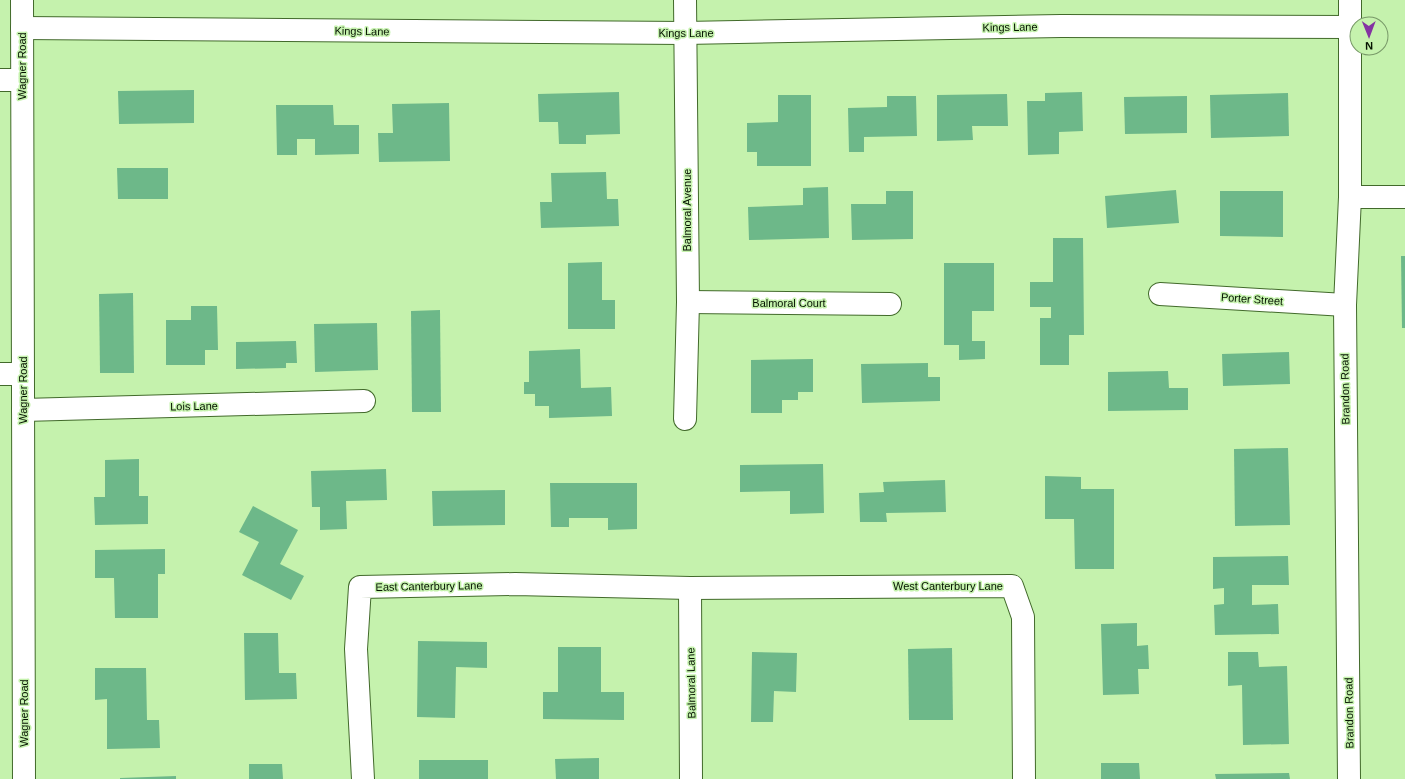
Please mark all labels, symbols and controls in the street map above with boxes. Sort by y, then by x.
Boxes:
north arrow [1349,16,1389,56]
street label: Kings Lane [982,21,1038,33]
street label: Kings Lane [334,25,390,37]
street label: Kings Lane [658,27,714,39]
street label: Wagner Road [16,32,28,100]
text: N [1365,40,1373,52]
street label: Balmoral Avenue [681,169,693,251]
street label: Porter Street [1220,291,1284,307]
street label: Balmoral Court [752,297,826,309]
street label: Brandon Road [1338,353,1352,425]
street label: Wagner Road [17,356,29,424]
street label: Lois Lane [170,400,218,412]
street label: East Canterbury Lane [375,579,483,593]
street label: West Canterbury Lane [893,580,1003,592]
street label: Balmoral Lane [684,647,698,719]
street label: Brandon Road [1342,677,1356,749]
street label: Wagner Road [18,679,30,747]

